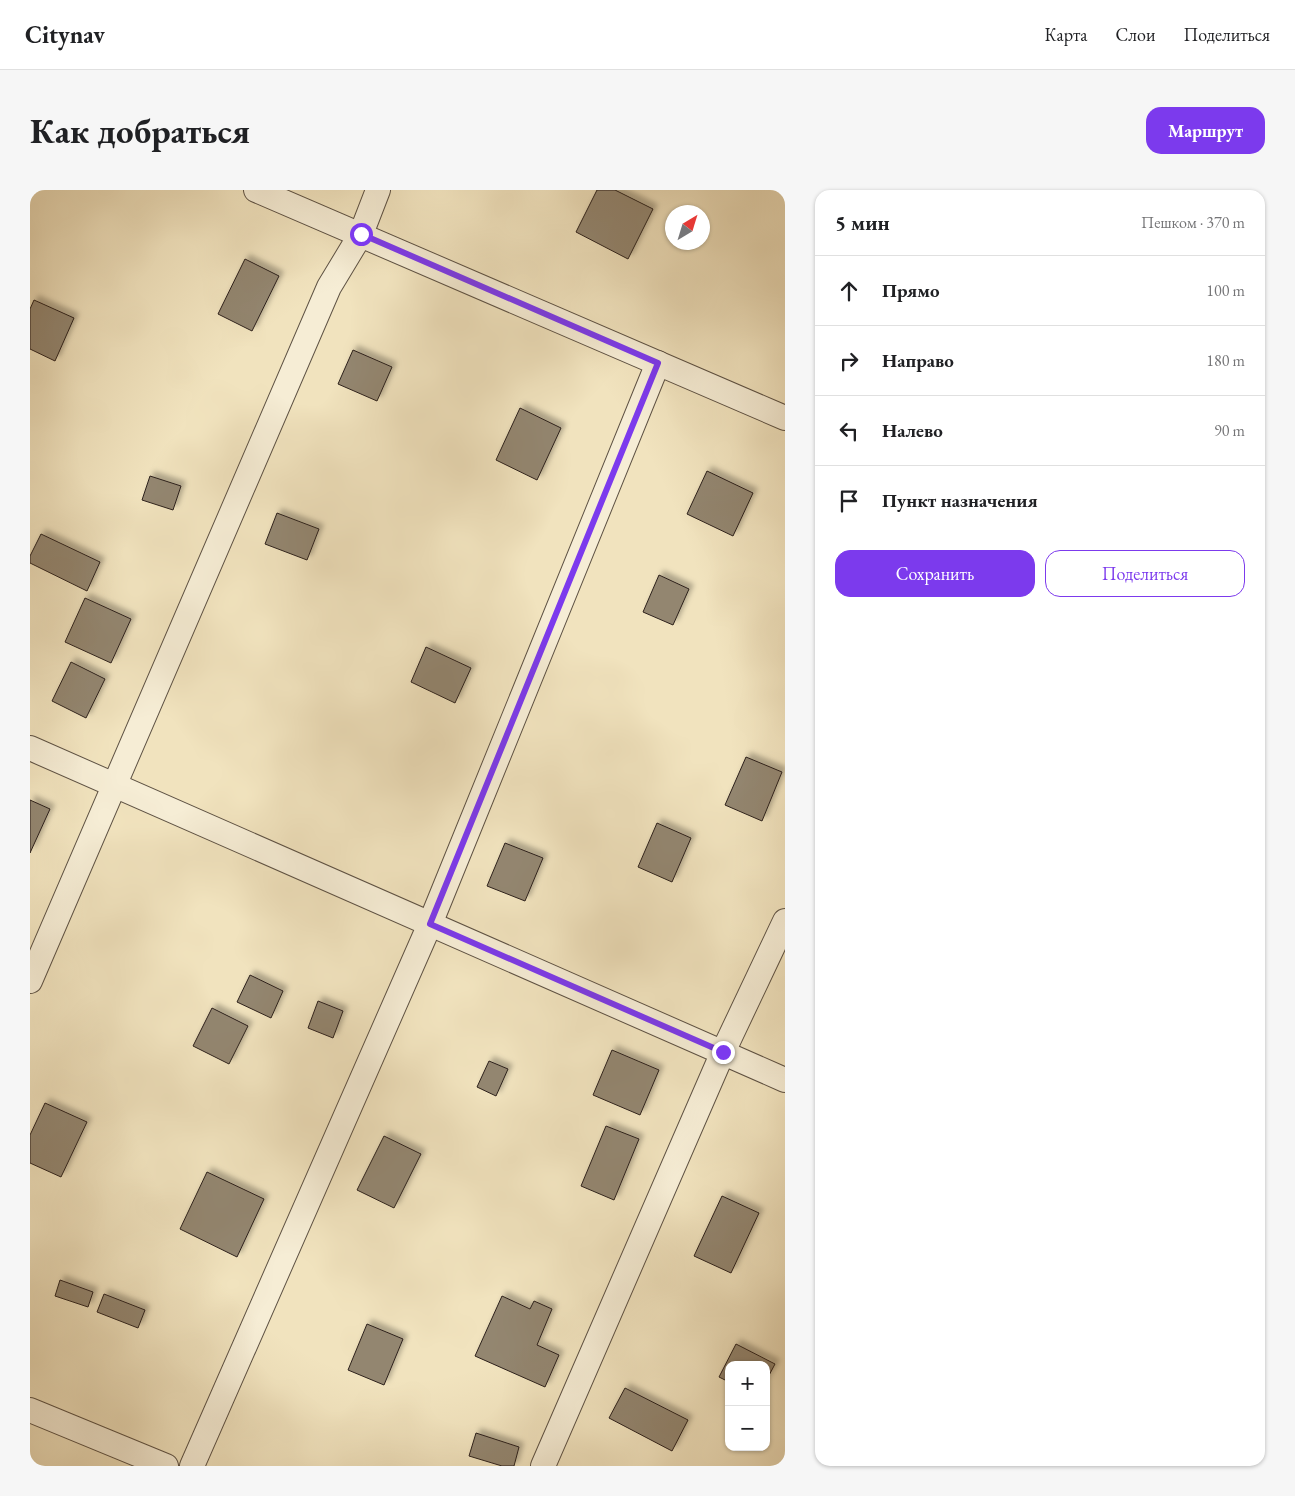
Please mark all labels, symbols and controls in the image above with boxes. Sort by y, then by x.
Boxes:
text: Citynav [25,19,105,50]
text: Карта [1045,23,1088,46]
text: Слои [1116,23,1155,46]
text: Поделиться [1183,23,1270,46]
button: Маршрут [1146,107,1265,154]
text: Как добраться [30,108,250,153]
north arrow [665,205,710,250]
text: 5 мин [835,209,890,236]
text: Пешком · 370 m [1141,212,1245,233]
route start [350,223,373,246]
icon: ahead [835,277,863,305]
text: Прямо [882,278,940,303]
text: 100 m [1206,280,1245,301]
icon: right [835,347,863,375]
text: Направо [882,348,954,373]
text: 180 m [1206,350,1245,371]
icon: left [835,417,863,445]
text: Налево [882,418,943,443]
text: 90 m [1214,420,1245,441]
icon: arrive [835,487,863,515]
text: Пункт назначения [882,488,1038,513]
button: Сохранить [835,550,1035,597]
button: Поделиться [1045,550,1245,597]
route end [712,1041,735,1064]
map controls [725,1361,770,1451]
button: + [725,1361,770,1406]
button: − [725,1406,770,1451]

